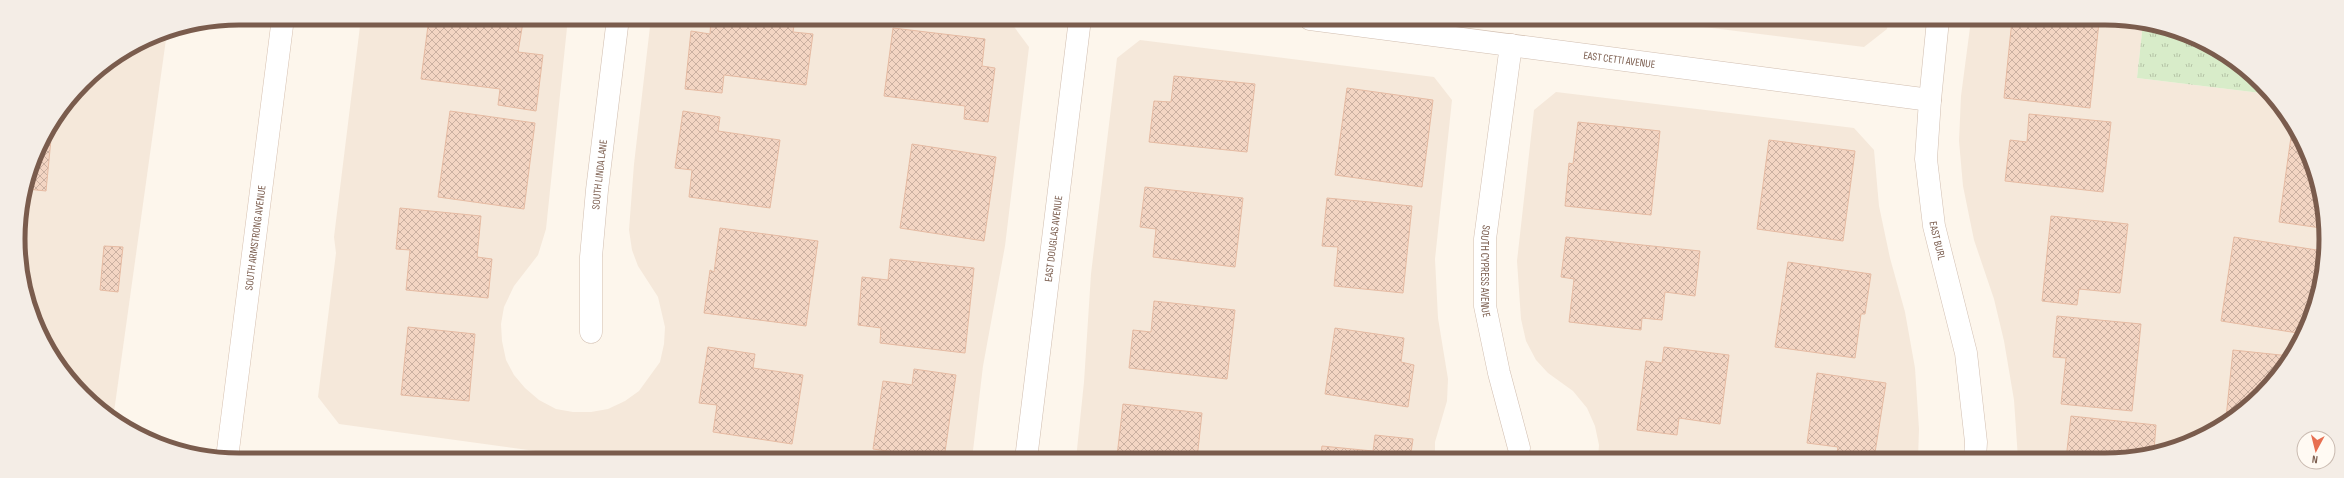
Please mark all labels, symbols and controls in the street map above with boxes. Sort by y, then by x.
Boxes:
street label: EAST CETTI AVENUE [1583,49,1656,71]
street label: SOUTH LINDA LANE [589,139,610,210]
street label: SOUTH ARMSTRONG AVENUE [242,185,269,291]
street label: EAST DOUGLAS AVENUE [1042,195,1065,283]
street label: EAST BURL [1926,221,1948,261]
street label: SOUTH CYPRESS AVENUE [1478,224,1493,318]
north arrow [2296,430,2336,470]
text: N [2311,453,2319,466]

